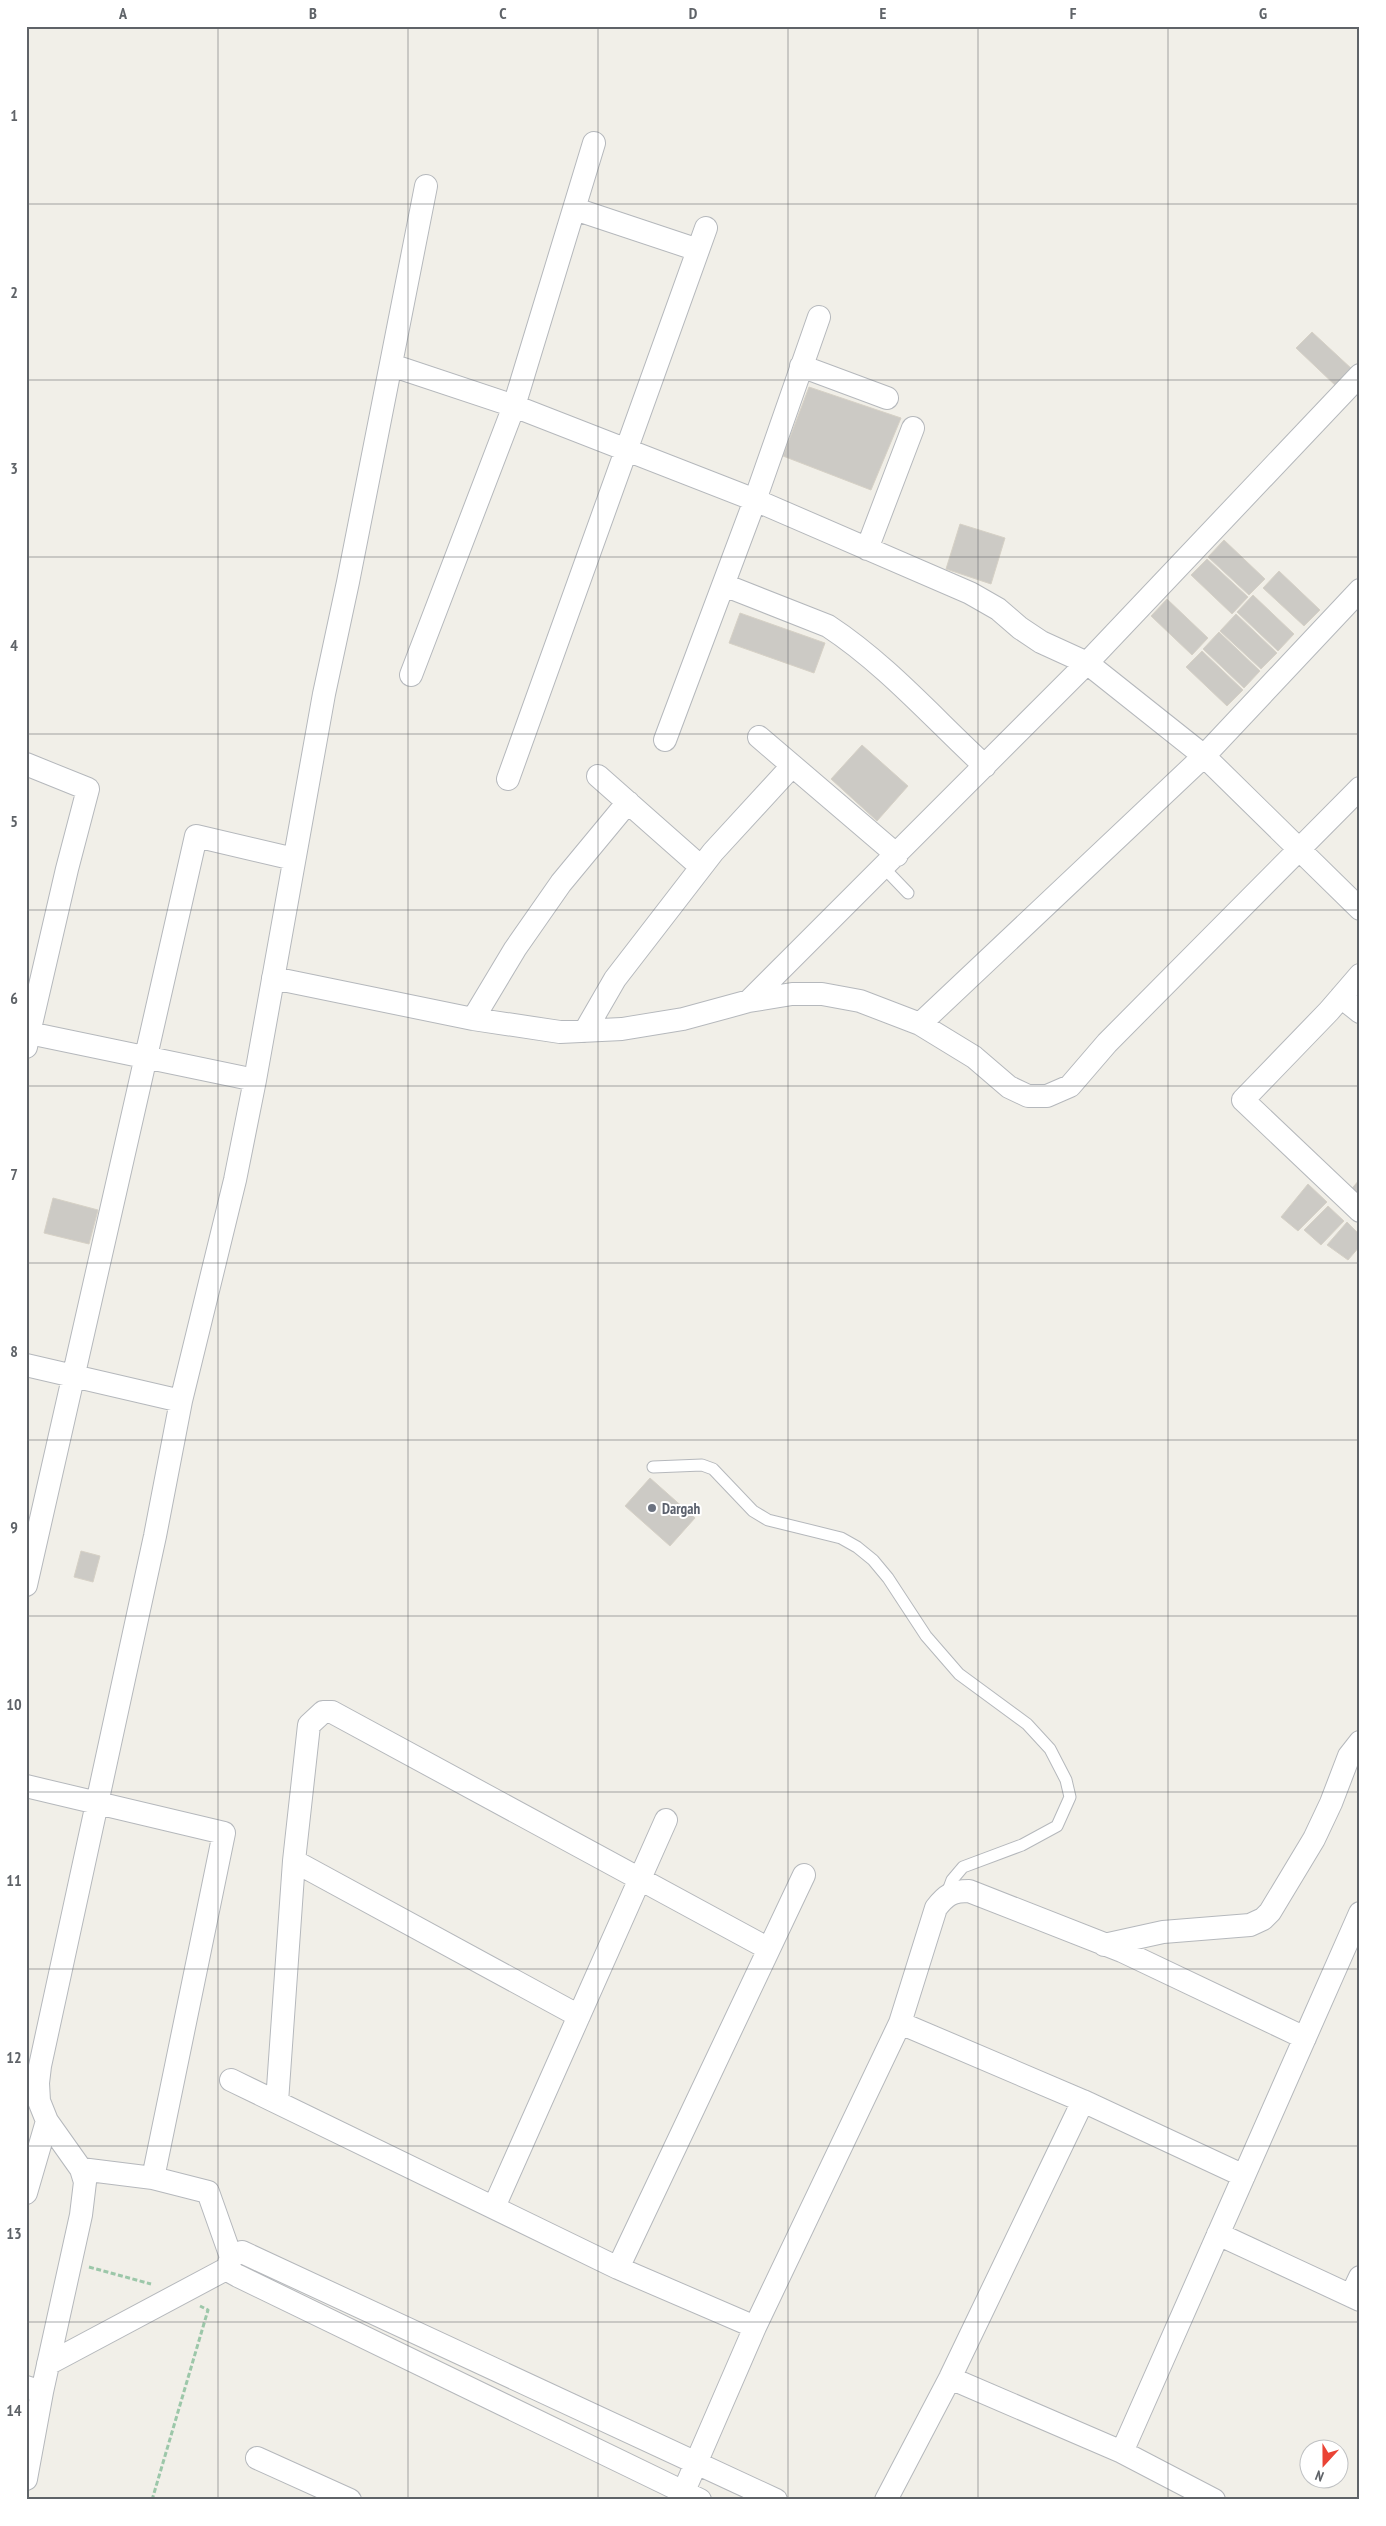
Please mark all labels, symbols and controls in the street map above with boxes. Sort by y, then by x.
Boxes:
text: A [118,3,128,23]
text: B [309,3,317,23]
text: C [499,3,507,23]
text: D [689,3,698,23]
text: E [880,3,887,23]
text: F [1070,3,1077,23]
text: G [1259,3,1267,23]
text: 1 [10,105,18,125]
text: 2 [10,282,18,302]
text: 3 [10,458,18,478]
text: 4 [10,635,18,655]
text: 5 [10,811,18,831]
text: 6 [10,988,18,1008]
text: 7 [10,1164,18,1184]
text: 8 [10,1341,18,1361]
place label: Dargah [662,1499,700,1518]
marker: Dargah [646,1502,658,1514]
text: 9 [10,1517,18,1537]
text: 10 [6,1694,22,1714]
text: 11 [6,1870,22,1890]
text: 12 [6,2047,22,2067]
text: 13 [6,2223,22,2243]
text: 14 [6,2400,22,2420]
north arrow [1298,2438,1348,2488]
text: N [1313,2466,1326,2486]

